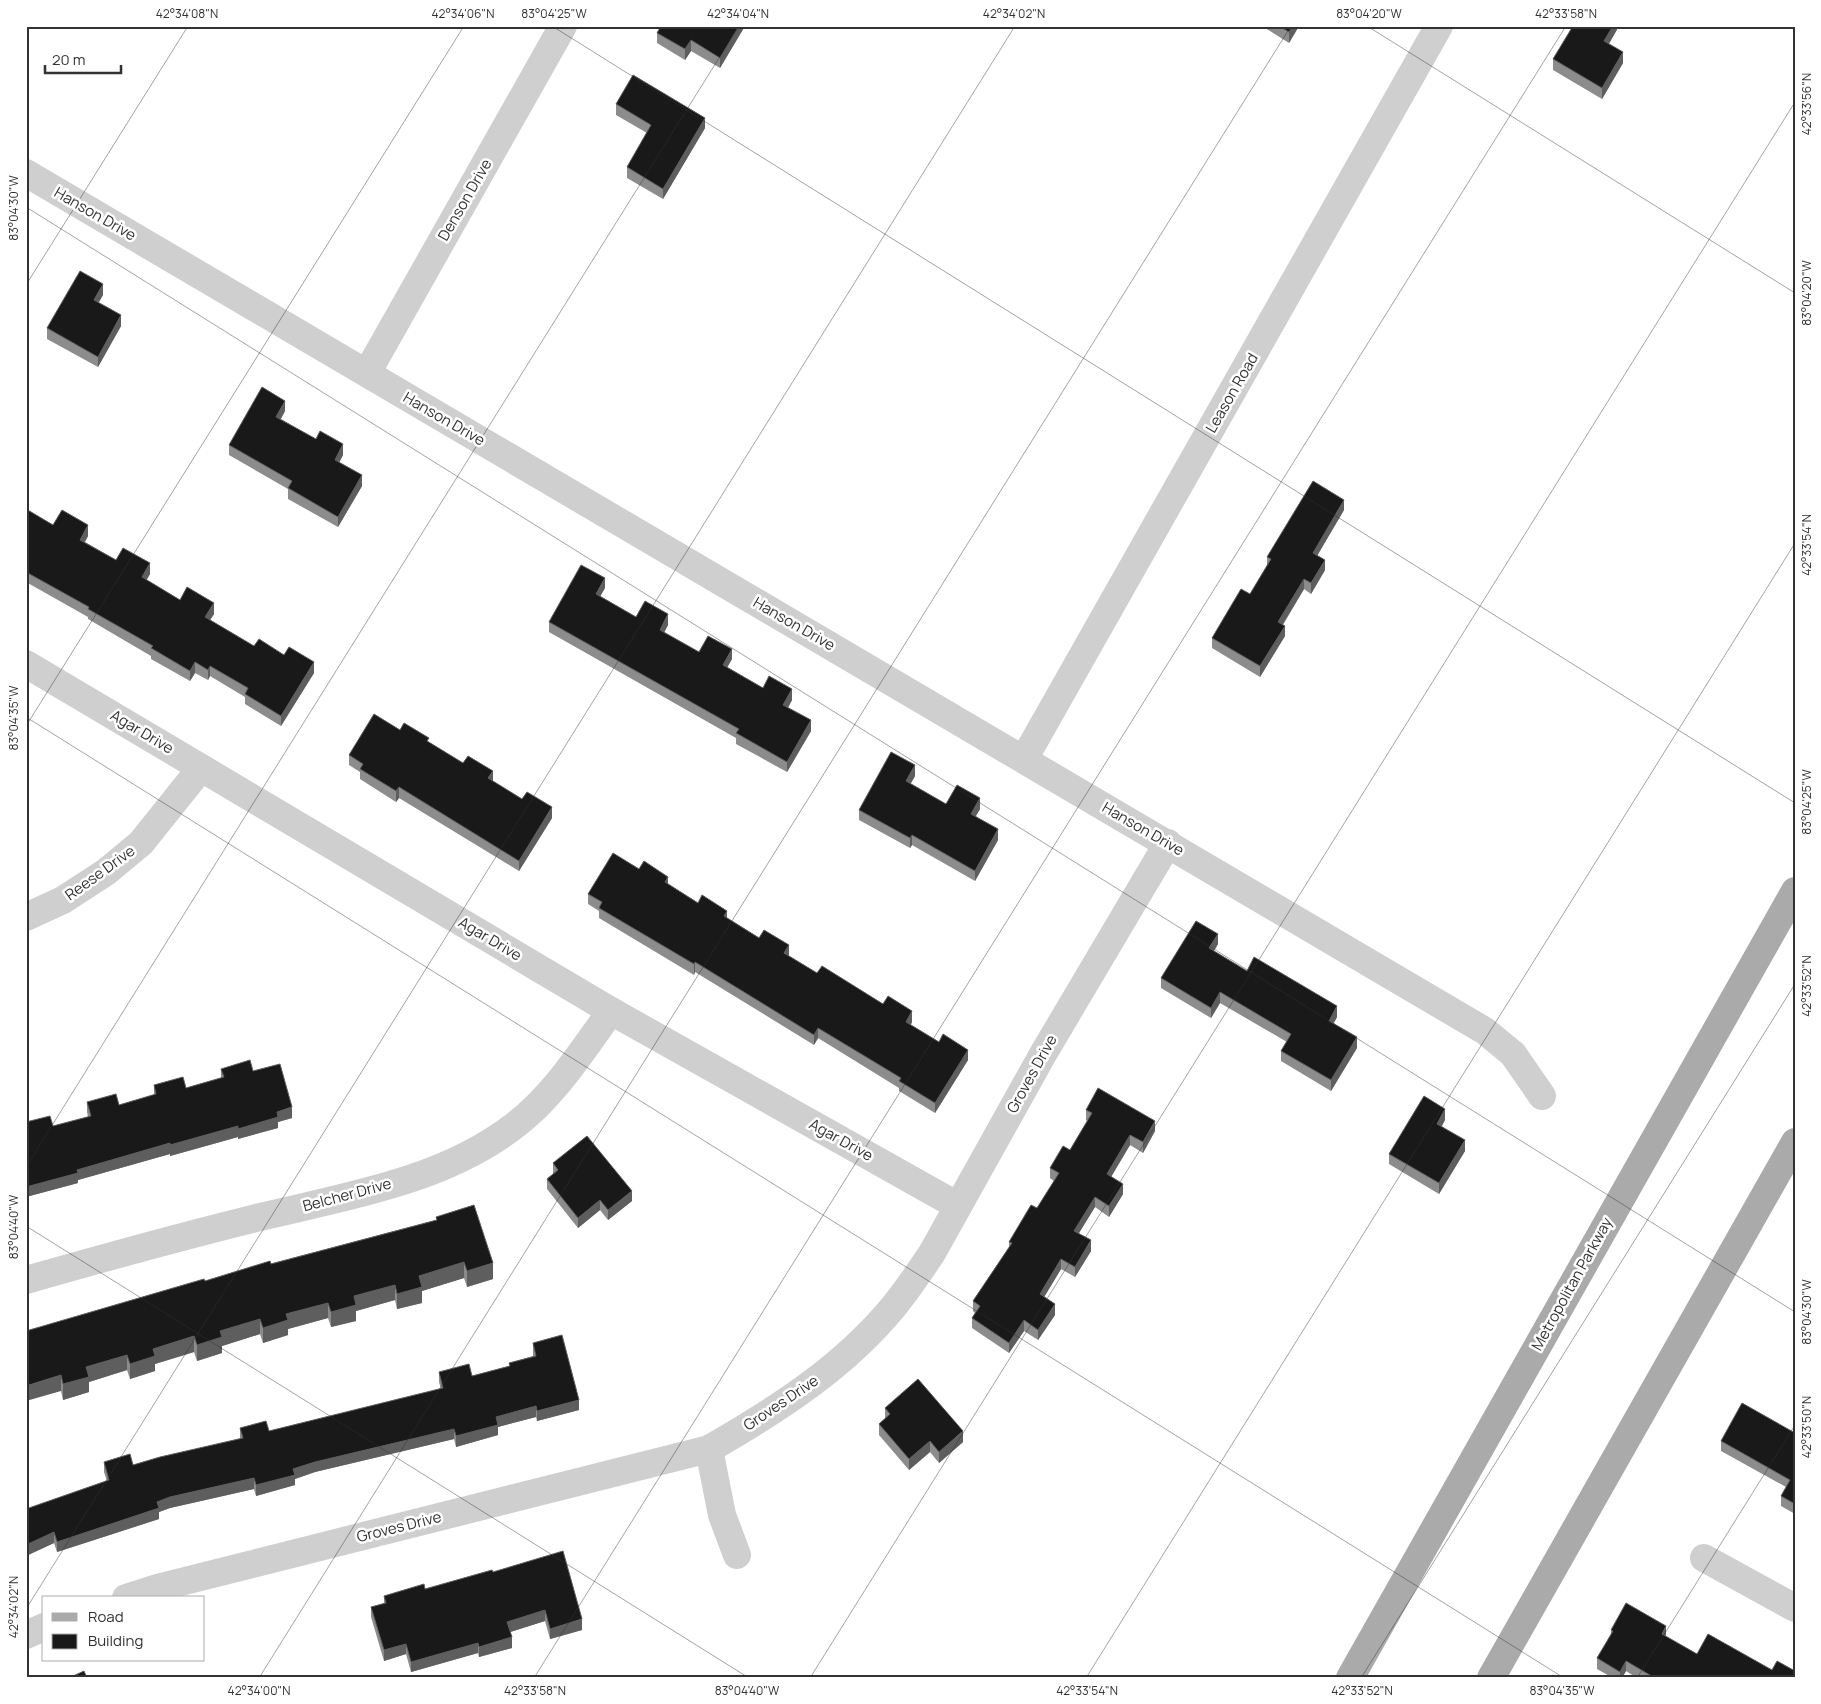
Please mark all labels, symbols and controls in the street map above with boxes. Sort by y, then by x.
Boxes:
text: 42°34'08"N [156,5,218,22]
text: 42°34'06"N [432,5,494,22]
text: 83°04'25"W [521,5,587,22]
text: 42°34'04"N [707,5,769,22]
text: 42°34'02"N [983,5,1045,22]
text: 83°04'20"W [1336,5,1403,22]
text: 42°33'58"N [1535,5,1597,22]
scale bar [45,42,121,74]
text: 20 m [52,49,85,70]
text: 42°33'56"N [1798,73,1815,135]
street label: Denson Drive [433,155,497,245]
text: 83°04'30"W [5,174,22,241]
street label: Hanson Drive [50,182,140,246]
text: 83°04'20"W [1798,259,1815,326]
street label: Leason Road [1200,349,1263,436]
street label: Hanson Drive [399,387,489,451]
text: 42°33'54"N [1798,514,1815,576]
street label: Hanson Drive [749,592,839,656]
text: 83°04'35"W [5,685,22,751]
street label: Agar Drive [107,704,178,759]
text: 83°04'25"W [1798,769,1815,835]
street label: Hanson Drive [1098,797,1188,861]
street label: Reese Drive [60,840,139,905]
street label: Agar Drive [455,911,526,966]
text: 42°33'52"N [1798,955,1815,1017]
street label: Groves Drive [1001,1031,1062,1117]
street label: Agar Drive [805,1113,877,1166]
street label: Belcher Drive [300,1173,394,1216]
text: 83°04'40"W [5,1194,22,1259]
street label: Metropolitan Parkway [1526,1213,1617,1354]
text: 83°04'30"W [1798,1278,1815,1345]
street label: Groves Drive [739,1370,823,1435]
text: 42°33'50"N [1798,1396,1815,1458]
street label: Groves Drive [354,1506,444,1547]
text: 42°34'02"N [5,1576,22,1638]
legend [42,1596,205,1662]
text: Road [88,1606,124,1627]
text: Building [88,1630,143,1651]
text: 42°34'00"N [228,1682,290,1699]
text: 42°33'58"N [504,1682,566,1699]
text: 83°04'40"W [715,1682,780,1699]
text: 42°33'54"N [1056,1682,1118,1699]
text: 42°33'52"N [1331,1682,1393,1699]
text: 83°04'35"W [1529,1682,1595,1699]

